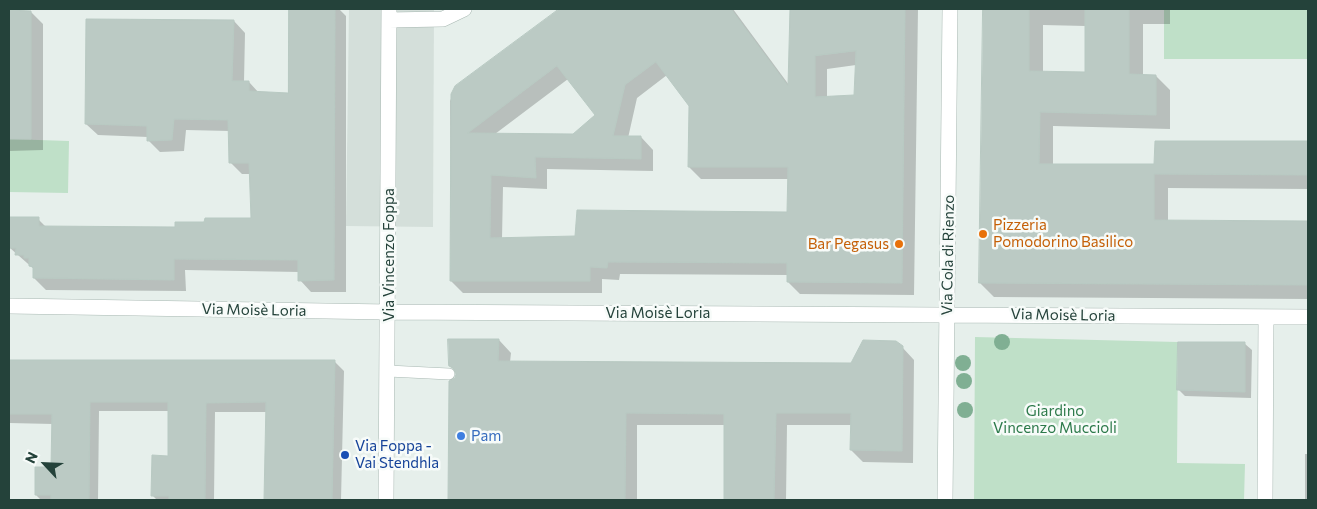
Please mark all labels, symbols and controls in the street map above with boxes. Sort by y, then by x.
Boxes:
street label: Via Vincenzo Foppa [380,188,398,322]
street label: Via Cola di Rienzo [938,194,958,316]
place label: Pizzeria Pomodorino Basilico [993,216,1133,251]
marker: Pizzeria Pomodorino Basilico [977,228,989,240]
place label: Bar Pegasus [808,235,889,253]
marker: Bar Pegasus [893,238,905,250]
street label: Via Moisè Loria [201,300,307,320]
street label: Via Moisè Loria [606,304,710,322]
street label: Via Moisè Loria [1010,305,1116,325]
park label: Giardino Vincenzo Muccioli [993,402,1117,437]
place label: Pam [471,427,501,445]
marker: Pam [455,430,467,442]
place label: Via Foppa - Vai Stendhla [355,437,439,472]
north arrow [20,439,70,489]
text: N [21,449,41,466]
marker: Via Foppa - Vai Stendhla [339,449,351,461]

